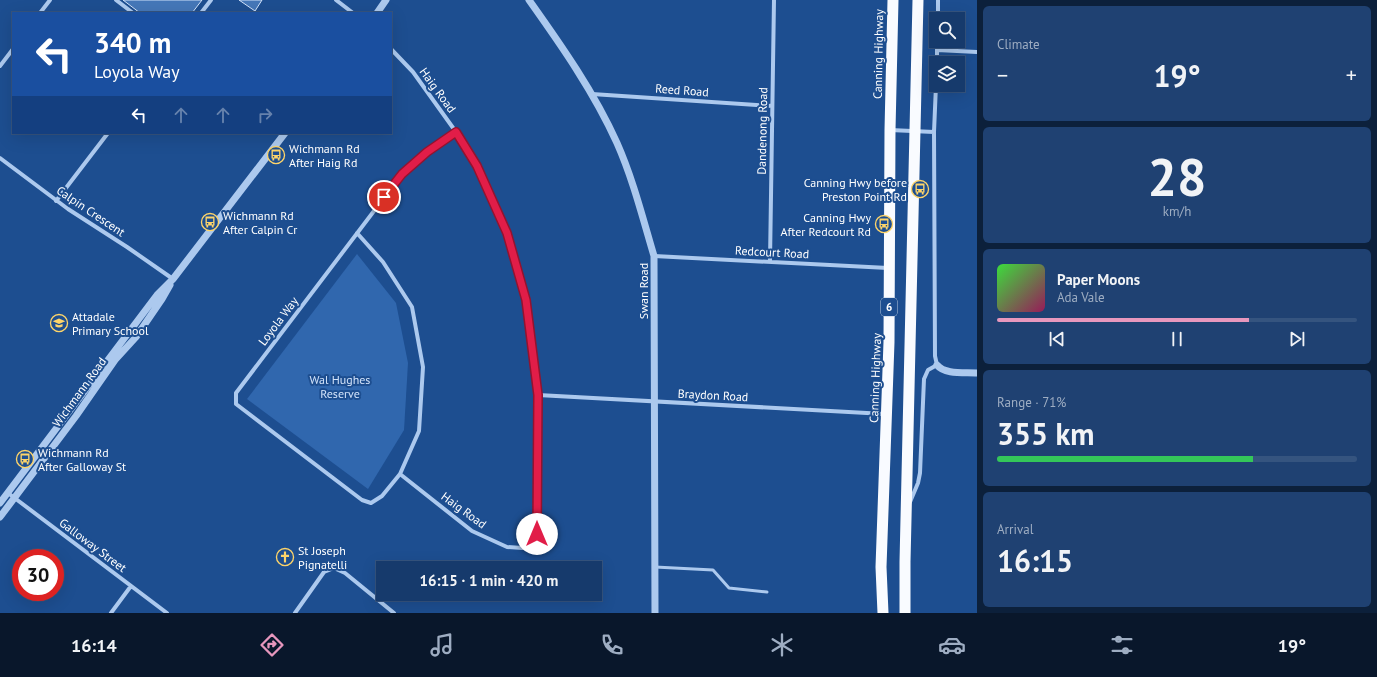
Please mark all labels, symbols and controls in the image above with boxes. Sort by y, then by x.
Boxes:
street label: Canning Highway [870,9,886,99]
map controls [929,12,965,92]
button: search [929,12,965,48]
text: 340 m [94,24,171,61]
icon: left [28,28,80,80]
text: Climate [997,36,1040,53]
button: layers [929,56,965,92]
text: 19° [1153,56,1201,95]
text: Loyola Way [94,60,180,83]
text: − [997,61,1008,89]
text: + [1346,61,1357,89]
street label: Haig Road [417,64,459,116]
street label: Reed Road [655,81,709,99]
street label: Dandenong Road [754,87,770,175]
icon: left [128,104,150,126]
icon: ahead [170,104,192,126]
icon: ahead [212,104,234,126]
icon: right [254,104,276,126]
place label: Wichmann Rd After Haig Rd [289,141,360,170]
text: 28 [1148,143,1206,210]
bus stop icon: Wichmann Rd After Haig Rd [266,145,286,165]
place label: Canning Hwy before Preston Point Rd [804,175,907,204]
bus stop icon: Canning Hwy before Preston Point Rd [910,179,930,199]
pin [367,180,401,214]
street label: Calpin Crescent [54,183,128,239]
icon: arrive [373,186,395,208]
text: km/h [1163,203,1191,220]
place label: Wichmann Rd After Calpin Cr [223,208,297,237]
place label: Canning Hwy After Redcourt Rd [781,210,871,239]
bus stop icon: Wichmann Rd After Calpin Cr [200,212,220,232]
bus stop icon: Canning Hwy After Redcourt Rd [874,214,894,234]
street label: Redcourt Road [735,243,809,261]
street label: Swan Road [636,263,651,319]
text: Paper Moons [1057,270,1140,289]
text: Ada Vale [1057,289,1105,306]
street label: Loyola Way [255,293,301,348]
road number: 6 [881,298,897,316]
place label: Attadale Primary School [72,309,149,338]
school or university icon: Attadale Primary School [49,313,69,333]
icon: previous [1046,328,1068,350]
icon: pause [1166,328,1188,350]
icon: next [1286,328,1308,350]
street label: Canning Highway [866,332,884,423]
street label: Wichmann Road [49,354,109,430]
park label: Wal Hughes Reserve [310,372,370,401]
street label: Braydon Road [677,386,749,404]
text: Range · 71% [997,394,1066,411]
text: 355 km [997,414,1095,453]
place label: Wichmann Rd After Galloway St [38,445,126,474]
bus stop icon: Wichmann Rd After Galloway St [15,449,35,469]
street label: Haig Road [438,489,490,531]
position arrow [516,513,558,555]
street label: Galloway Street [56,515,130,575]
text: Arrival [997,521,1033,538]
text: 16:15 [997,541,1073,580]
place label: St Joseph Pignatelli [298,543,347,572]
church icon: St Joseph Pignatelli [275,547,295,567]
speed limit sign: 30 [12,549,64,601]
text: 16:15 · 1 min · 420 m [420,571,558,590]
icon: directions [258,631,286,659]
icon: music [428,631,456,659]
icon: phone [598,631,626,659]
icon: climate [768,631,796,659]
icon: car [938,631,966,659]
icon: filters [1108,631,1136,659]
text: 16:14 [71,634,117,657]
text: 19° [1278,634,1306,657]

